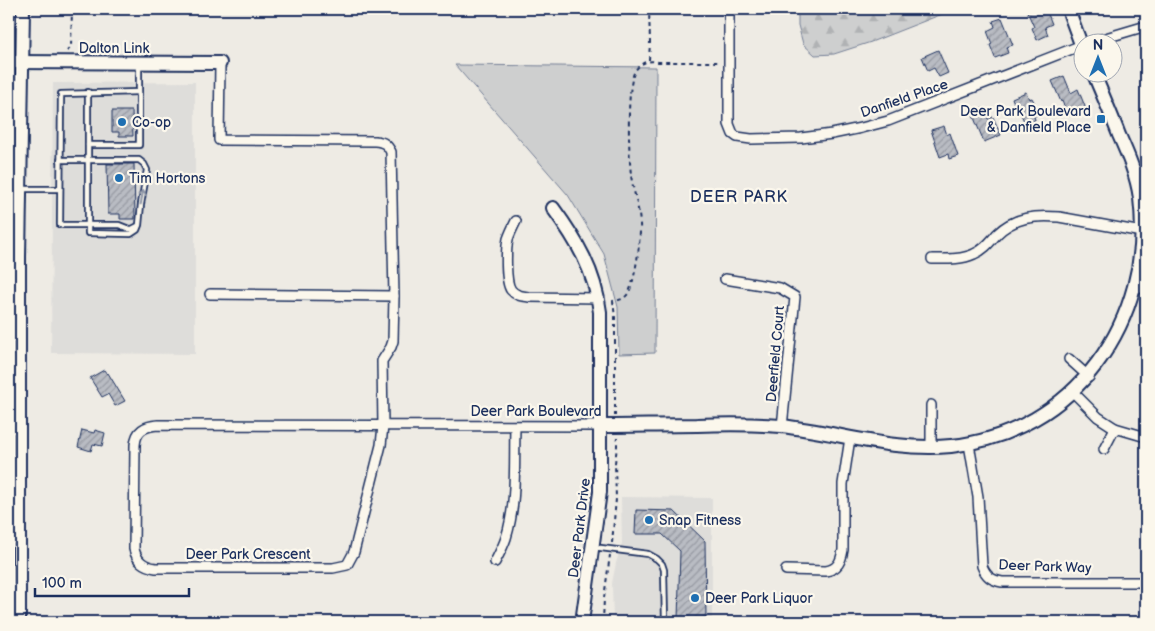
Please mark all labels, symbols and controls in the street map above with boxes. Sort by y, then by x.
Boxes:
north arrow [1072,32,1122,82]
text: N [1093,37,1103,54]
street label: Dalton Link [79,40,149,57]
street label: Danfield Place [858,76,950,121]
place label: Deer Park Boulevard & Danfield Place [960,103,1091,136]
marker: Deer Park Boulevard & Danfield Place [1095,113,1107,125]
place label: Co-op [132,114,171,131]
marker: Co-op [116,116,128,128]
place label: Tim Hortons [129,170,206,187]
marker: Tim Hortons [113,172,125,184]
district label: DEER PARK [690,188,788,207]
one-way arrow [138,189,148,205]
street label: Deerfield Court [763,304,788,403]
street label: Deer Park Boulevard [470,403,602,420]
street label: Deer Park Drive [565,477,594,579]
place label: Snap Fitness [659,512,741,529]
marker: Snap Fitness [643,514,655,526]
street label: Deer Park Crescent [185,546,311,563]
street label: Deer Park Way [998,556,1092,577]
scale bar [35,566,189,598]
text: 100 m [42,574,82,593]
place label: Deer Park Liquor [705,590,814,607]
marker: Deer Park Liquor [689,592,701,604]

